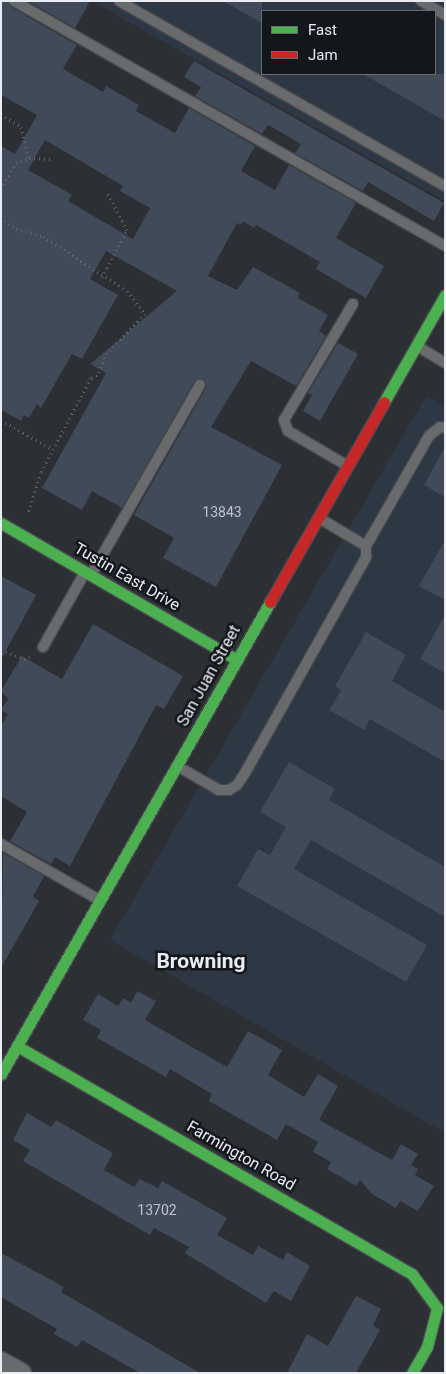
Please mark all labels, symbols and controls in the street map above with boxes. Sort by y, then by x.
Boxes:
legend [261,10,436,75]
text: Fast [308,21,337,39]
text: Jam [308,46,338,64]
house number: 13843 [202,504,242,520]
street label: Tustin East Drive [71,539,183,615]
street label: San Juan Street [173,622,245,730]
district label: Browning [156,948,246,974]
street label: Farmington Road [183,1117,299,1195]
house number: 13702 [137,1202,177,1218]

